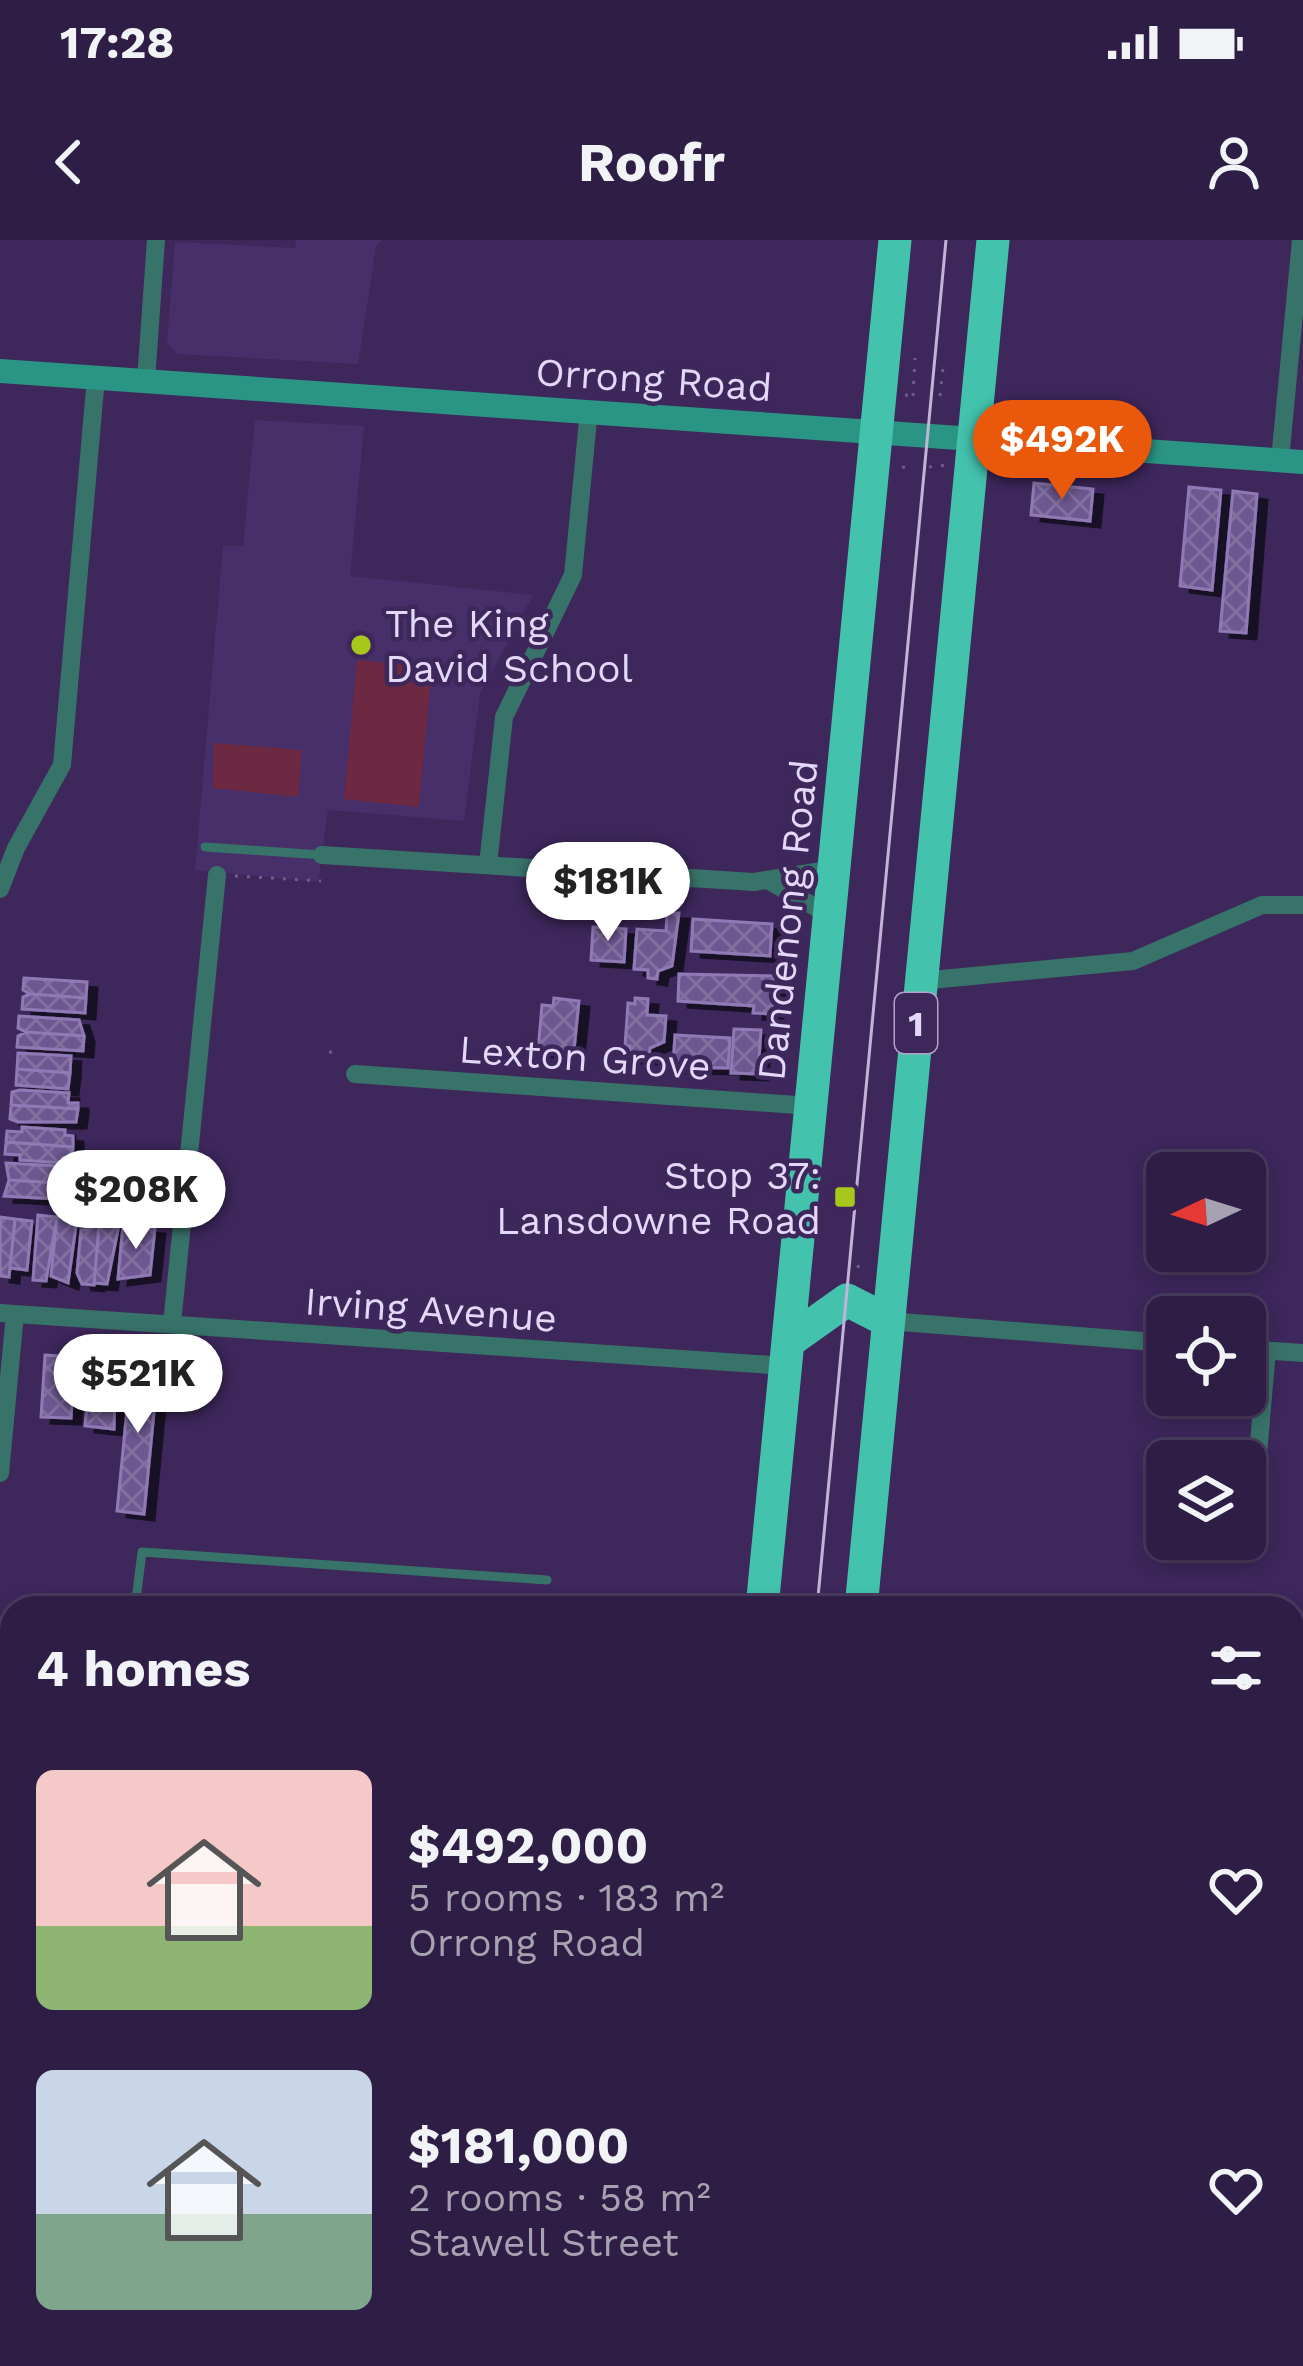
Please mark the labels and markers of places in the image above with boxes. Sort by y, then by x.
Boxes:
pin: $492K [978,400,1146,502]
place label: The King David School [385,601,633,691]
marker: The King David School [348,632,374,658]
pin: $181K [524,842,692,944]
pin: $208K [52,1150,220,1252]
place label: Stop 37: Lansdowne Road [496,1153,821,1243]
marker: Stop 37: Lansdowne Road [832,1184,858,1210]
pin: $521K [54,1334,222,1436]

